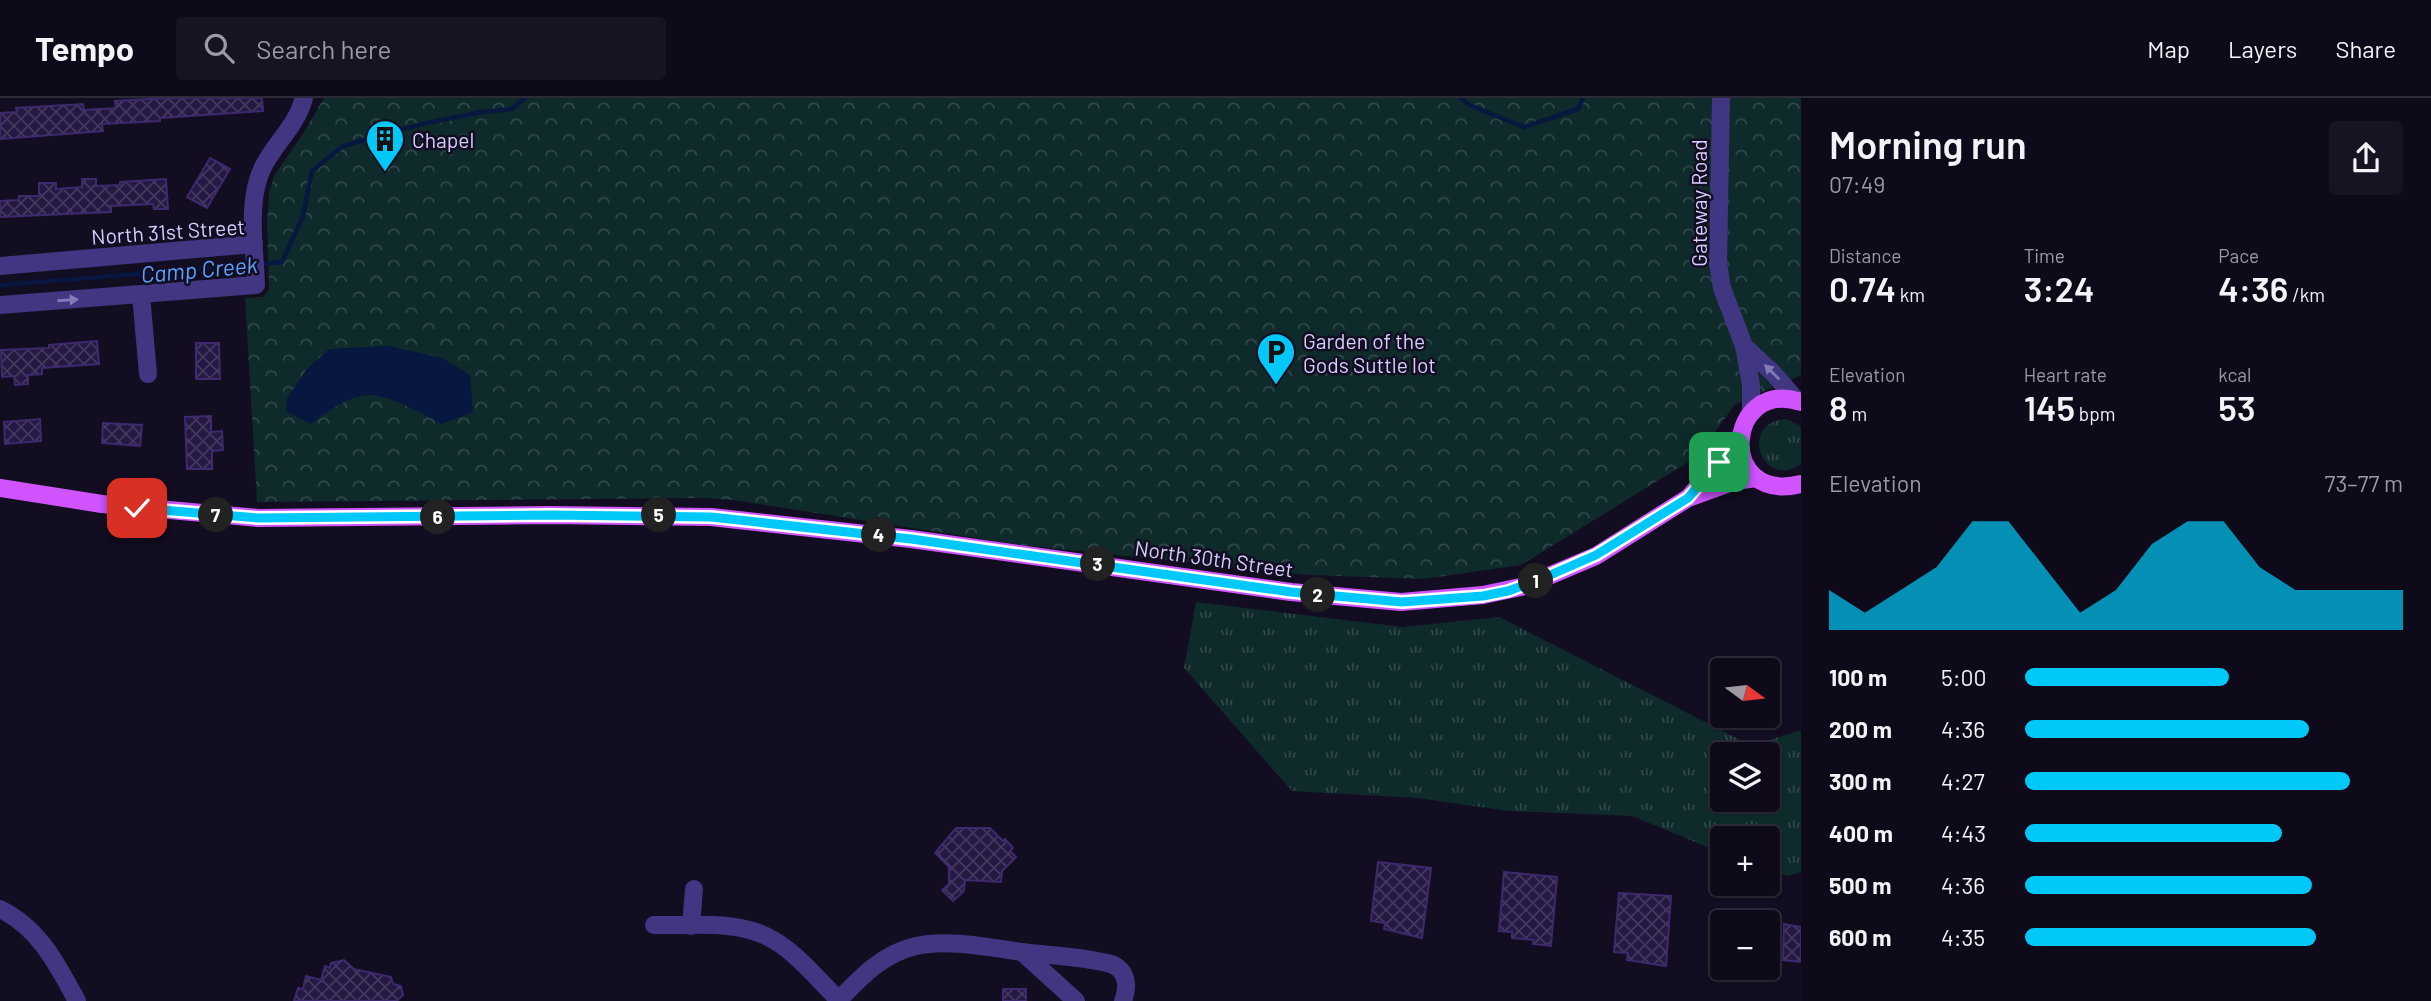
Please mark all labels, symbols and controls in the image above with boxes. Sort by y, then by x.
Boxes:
search box [176,17,666,80]
text: Tempo [35,28,134,68]
icon: search [200,29,238,67]
text: Search here [256,33,391,64]
text: Map [2147,34,2190,63]
text: Layers [2228,34,2297,63]
text: Share [2335,34,2396,63]
building icon: Chapel [364,118,406,173]
text: Morning run [1829,121,2027,167]
button: share [2329,121,2403,195]
place label: Chapel [412,127,474,152]
street label: Gateway Road [1686,139,1711,267]
text: 07:49 [1829,170,1885,198]
street label: North 31st Street [90,213,246,249]
text: Distance [1829,244,1901,267]
text: Time [2024,244,2065,267]
text: Pace [2218,244,2259,267]
water label: Camp Creek [139,250,259,288]
text: 0.74 [1829,267,1896,309]
text: 3:24 [2024,267,2094,309]
text: 4:36 [2218,267,2288,309]
text: km [1896,283,1925,306]
text: /km [2288,283,2325,306]
one-way arrow [57,295,79,306]
place label: Garden of the Gods Suttle lot [1303,328,1436,377]
parking icon: Garden of the Gods Suttle lot [1255,331,1297,386]
text: Elevation [1829,363,1906,386]
text: Heart rate [2024,363,2107,386]
text: kcal [2218,363,2251,386]
one-way arrow [1763,364,1780,381]
text: 8 [1829,386,1848,428]
text: 145 [2024,386,2075,428]
text: 53 [2218,386,2255,428]
text: m [1848,402,1867,425]
text: bpm [2075,402,2115,425]
pin [1689,432,1749,492]
icon: arrive [1700,443,1738,481]
text: Elevation [1829,469,1922,497]
text: 73–77 m [2325,469,2403,497]
pin [107,478,167,538]
icon: check [118,489,156,527]
pin: 7 [198,498,234,532]
pin: 5 [642,498,676,532]
pin: 6 [420,500,456,534]
text: 7 [211,503,220,526]
text: 5 [653,503,664,526]
text: 6 [432,505,443,528]
pin: 4 [862,518,896,552]
text: 4 [873,523,884,546]
street label: North 30th Street [1133,534,1295,582]
pin: 3 [1080,546,1116,582]
text: 3 [1092,552,1103,575]
pin: 1 [1518,564,1554,598]
text: 1 [1532,569,1539,592]
pin: 2 [1300,578,1336,612]
text: 2 [1312,583,1323,606]
north arrow [1710,658,1780,728]
map controls [1710,658,1780,980]
text: 100 m [1829,663,1887,691]
text: 5:00 [1941,663,1987,691]
text: 200 m [1829,715,1892,743]
text: 4:36 [1941,715,1985,743]
button: layers [1710,742,1780,812]
text: 300 m [1829,767,1891,795]
text: 4:27 [1941,767,1985,795]
text: 400 m [1829,819,1893,847]
text: 4:43 [1941,819,1986,847]
button: + [1710,826,1780,896]
text: 500 m [1829,871,1891,899]
text: 4:36 [1941,871,1985,899]
button: − [1710,910,1780,980]
text: 600 m [1829,923,1891,951]
text: 4:35 [1941,923,1985,951]

